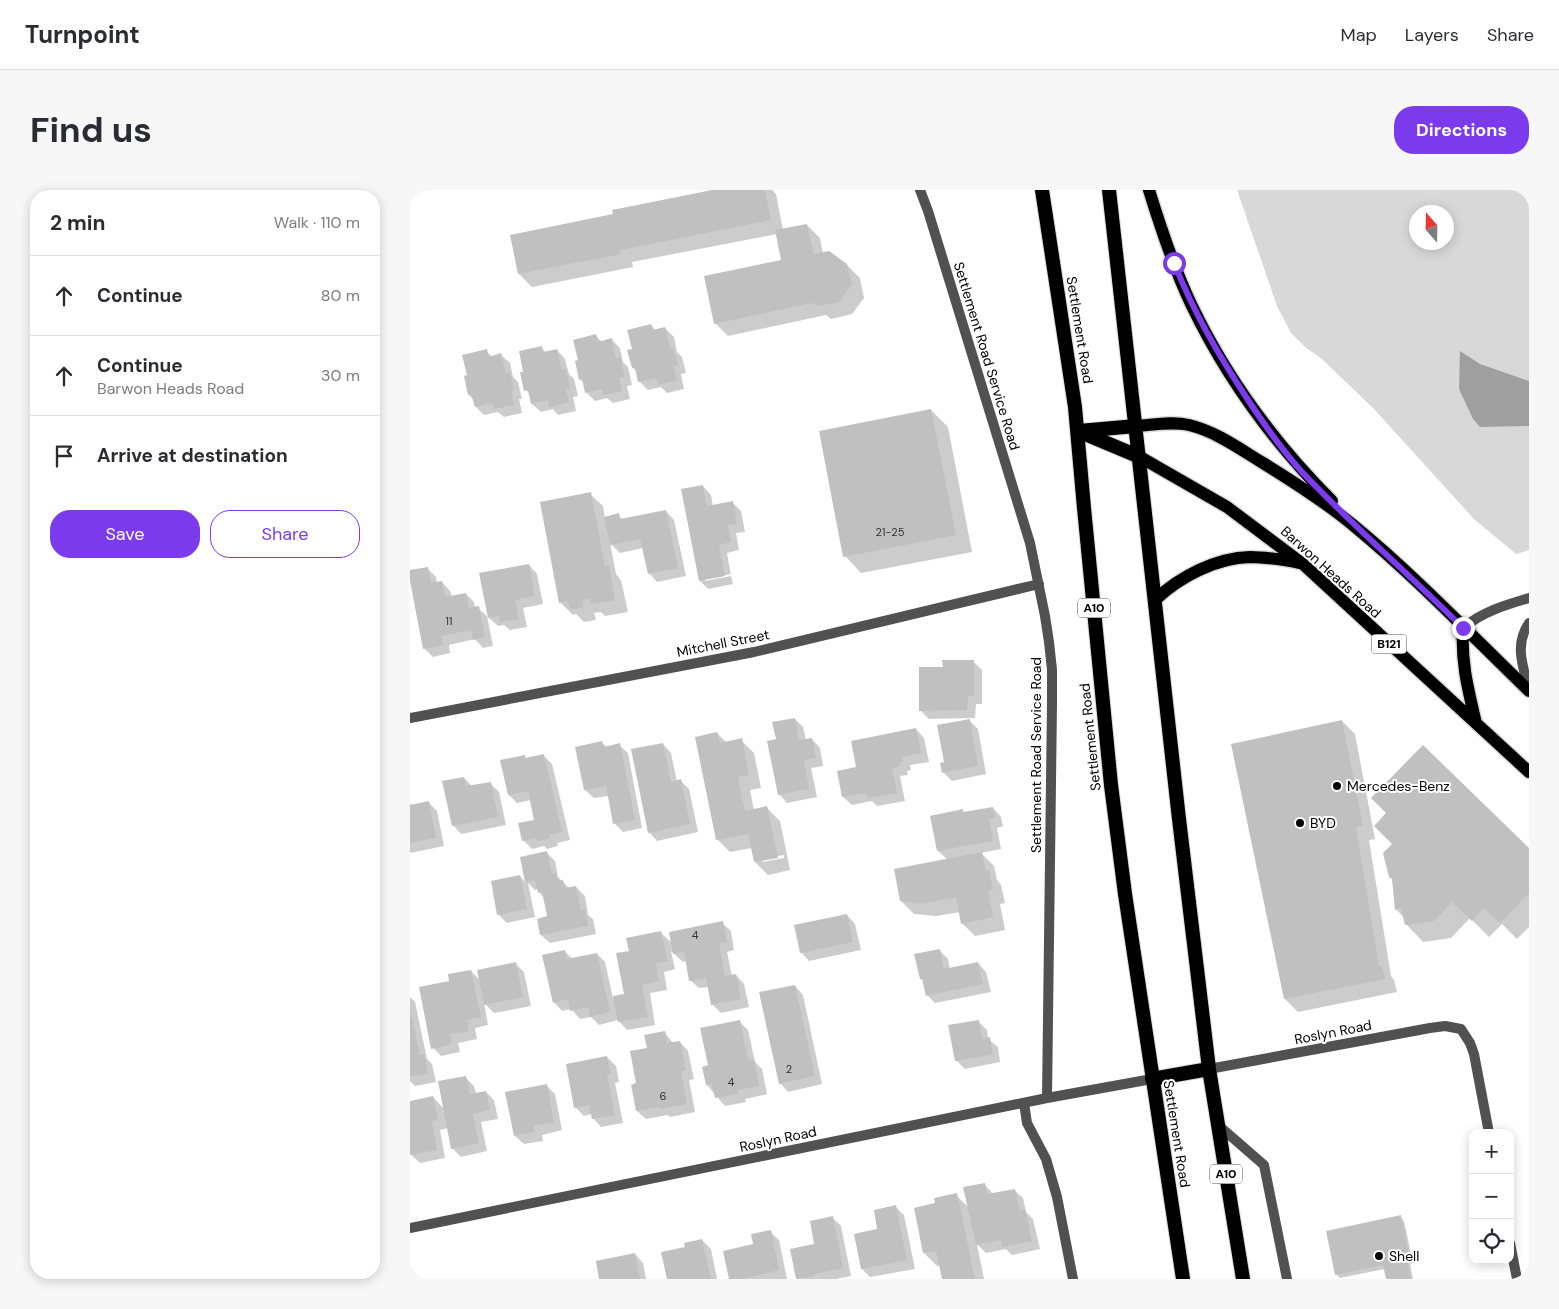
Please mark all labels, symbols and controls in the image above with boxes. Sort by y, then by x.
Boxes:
text: Turnpoint [25,19,140,50]
text: Map [1341,23,1377,47]
text: Layers [1405,23,1459,47]
text: Share [1487,23,1534,47]
button: Directions [1394,106,1529,154]
text: Find us [30,107,152,153]
north arrow [1409,205,1454,250]
text: 2 min [50,209,106,237]
text: Walk · 110 m [274,212,360,233]
route start [1163,252,1186,275]
street label: Settlement Road Service Road [950,260,1024,452]
street label: Settlement Road [1063,275,1097,385]
icon: ahead [50,282,78,310]
text: Continue [97,283,183,308]
text: 80 m [321,285,360,306]
text: Continue [97,353,183,378]
icon: ahead [50,362,78,390]
text: 30 m [321,365,360,386]
text: Barwon Heads Road [97,378,244,399]
icon: arrive [50,442,78,470]
text: Arrive at destination [97,443,288,468]
button: Save [50,510,200,558]
button: Share [210,510,360,558]
street label: Barwon Heads Road [1277,522,1385,622]
house number: 21-25 [876,525,905,539]
road number: A10 [1078,598,1110,618]
house number: 11 [446,614,452,628]
route end [1452,617,1475,640]
street label: Mitchell Street [675,625,771,661]
road number: B121 [1372,634,1406,654]
street label: Settlement Road Service Road [1027,657,1045,853]
street label: Settlement Road [1075,682,1105,792]
place label: Mercedes-Benz [1347,777,1450,795]
marker: Mercedes-Benz [1331,780,1343,792]
place label: BYD [1310,814,1336,832]
marker: BYD [1294,817,1306,829]
house number: 4 [692,928,699,942]
street label: Roslyn Road [1293,1016,1373,1048]
house number: 2 [786,1062,792,1076]
house number: 4 [728,1075,735,1089]
street label: Settlement Road [1160,1079,1194,1189]
house number: 6 [660,1089,667,1103]
street label: Roslyn Road [738,1122,818,1156]
map controls [1469,1129,1514,1264]
button: + [1469,1129,1514,1174]
road number: A10 [1210,1164,1242,1184]
button: − [1469,1174,1514,1219]
button: locate [1469,1219,1514,1264]
place label: Shell [1389,1247,1419,1265]
marker: Shell [1373,1250,1385,1262]

